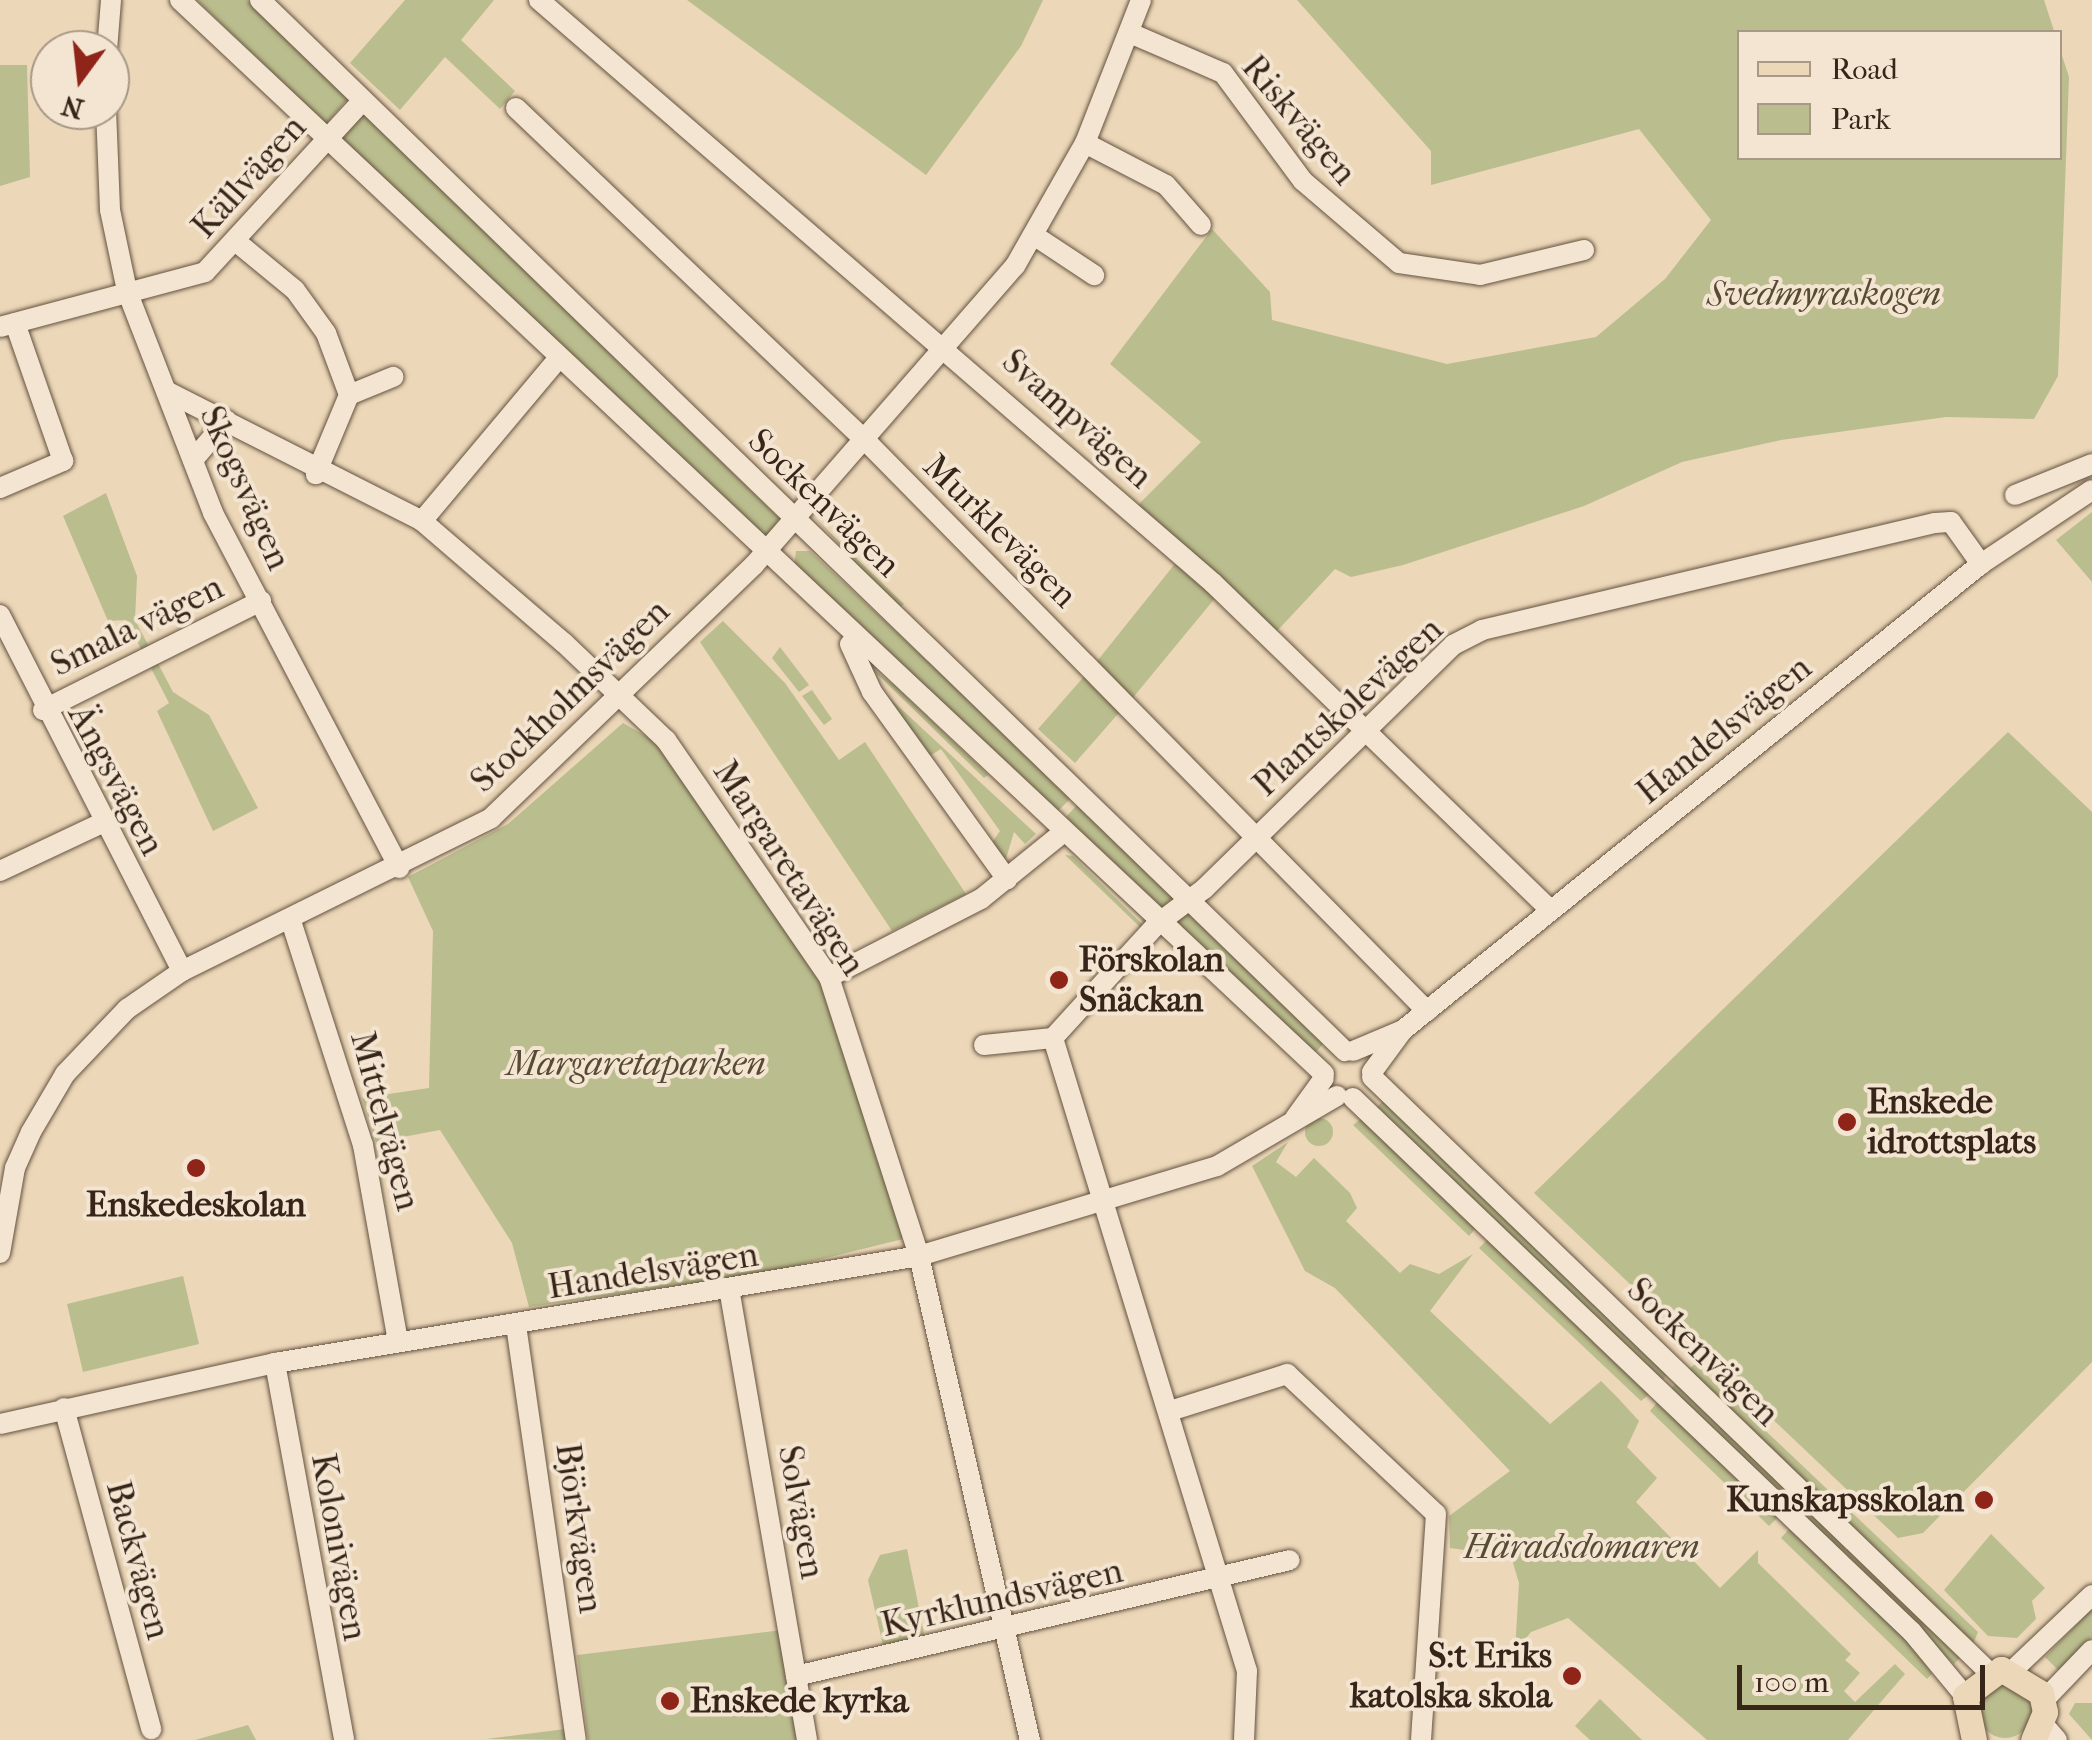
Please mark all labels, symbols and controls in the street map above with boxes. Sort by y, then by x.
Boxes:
north arrow [30,30,130,130]
legend [1737,30,2062,160]
street label: Riskvägen [1233,47,1365,193]
text: Road [1831,52,1898,87]
text: N [58,89,87,126]
text: Park [1831,102,1891,137]
street label: Källvägen [183,107,315,247]
park label: Svedmyraskogen [1707,273,1941,315]
street label: Svampvägen [993,341,1161,497]
street label: Skogsvägen [190,400,300,576]
street label: Sockenvägen [739,420,909,586]
street label: Murklevägen [914,445,1086,617]
street label: Smala vägen [44,566,230,686]
street label: Stockholmsvägen [462,591,678,801]
street label: Plantskolevägen [1245,609,1451,805]
street label: Handelsvägen [1628,647,1820,813]
street label: Ängsvägen [59,698,173,862]
street label: Margaretavägen [704,753,874,983]
place label: Förskolan Snäckan [1079,939,1224,1021]
marker: Förskolan Snäckan [1048,969,1070,991]
street label: Mittelvägen [341,1027,429,1215]
park label: Margaretaparken [506,1043,766,1085]
place label: Enskede idrottsplats [1867,1081,2036,1163]
marker: Enskede idrottsplats [1836,1111,1858,1133]
marker: Enskedeskolan [185,1157,207,1179]
place label: Enskedeskolan [86,1184,306,1226]
street label: Handelsvägen [545,1234,761,1308]
street label: Sockenvägen [1618,1269,1788,1435]
street label: Björkvägen [546,1440,612,1616]
street label: Solvägen [769,1442,833,1582]
street label: Kolonivägen [302,1450,376,1644]
street label: Backvägen [97,1476,179,1644]
place label: Kunskapsskolan [1726,1479,1964,1521]
marker: Kunskapsskolan [1973,1489,1995,1511]
park label: Häradsdomaren [1464,1526,1700,1568]
street label: Kyrklundsvägen [877,1550,1127,1646]
place label: S:t Eriks katolska skola [1350,1635,1552,1717]
scale bar [1742,1645,1990,1707]
marker: S:t Eriks katolska skola [1561,1665,1583,1687]
text: 100 m [1754,1665,1829,1700]
place label: Enskede kyrka [690,1680,909,1722]
marker: Enskede kyrka [659,1690,681,1712]

